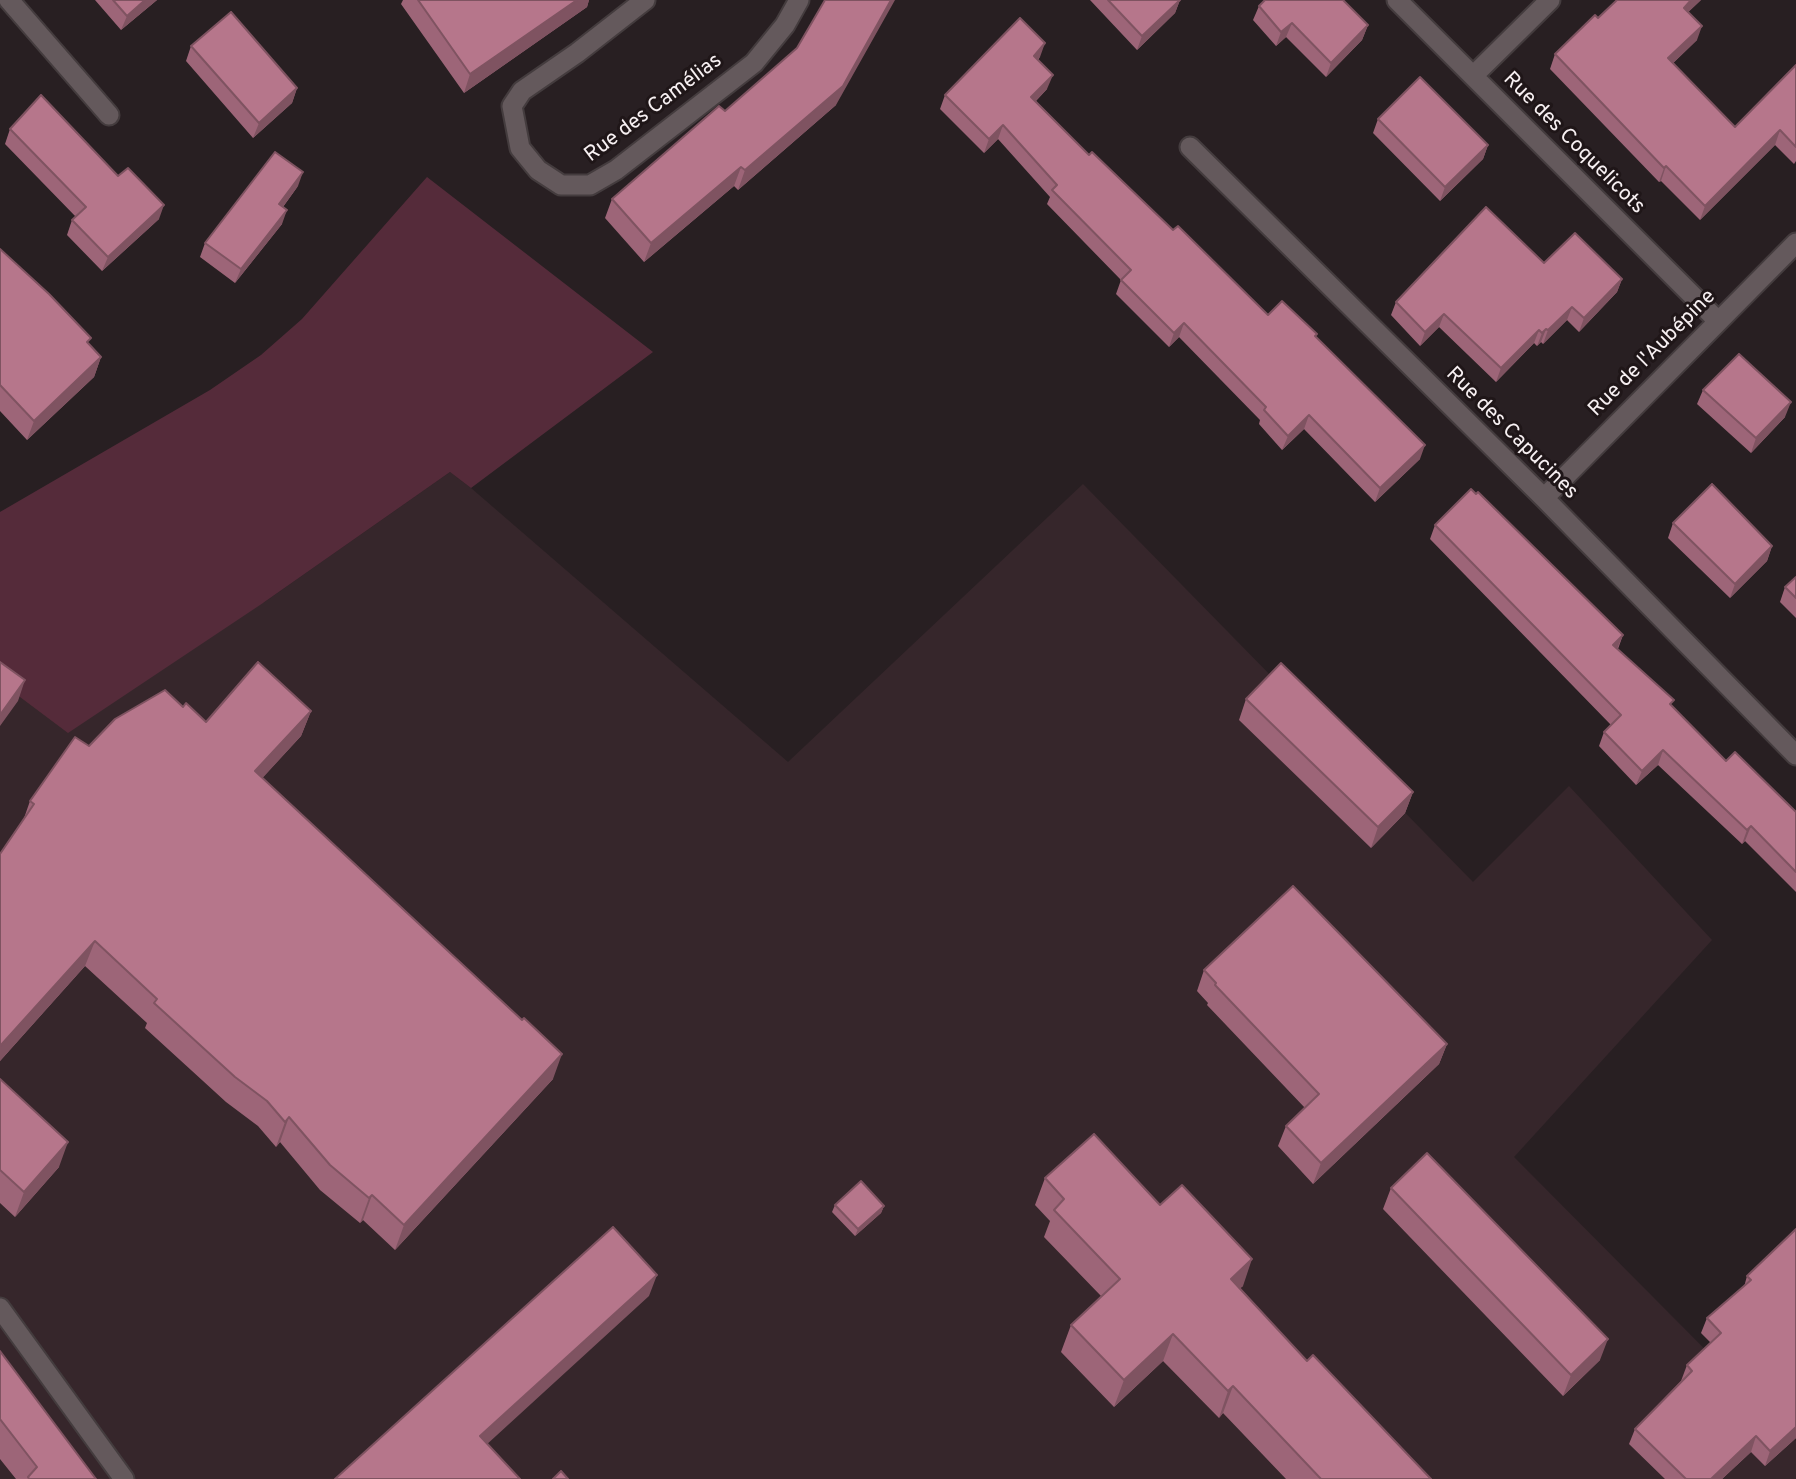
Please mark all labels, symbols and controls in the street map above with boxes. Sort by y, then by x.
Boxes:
street label: Rue des Camélias [580,49,728,169]
street label: Rue des Coquelicots [1497,68,1649,220]
street label: Rue de l'Aubépine [1584,285,1722,423]
street label: Rue des Capucines [1440,363,1582,505]

